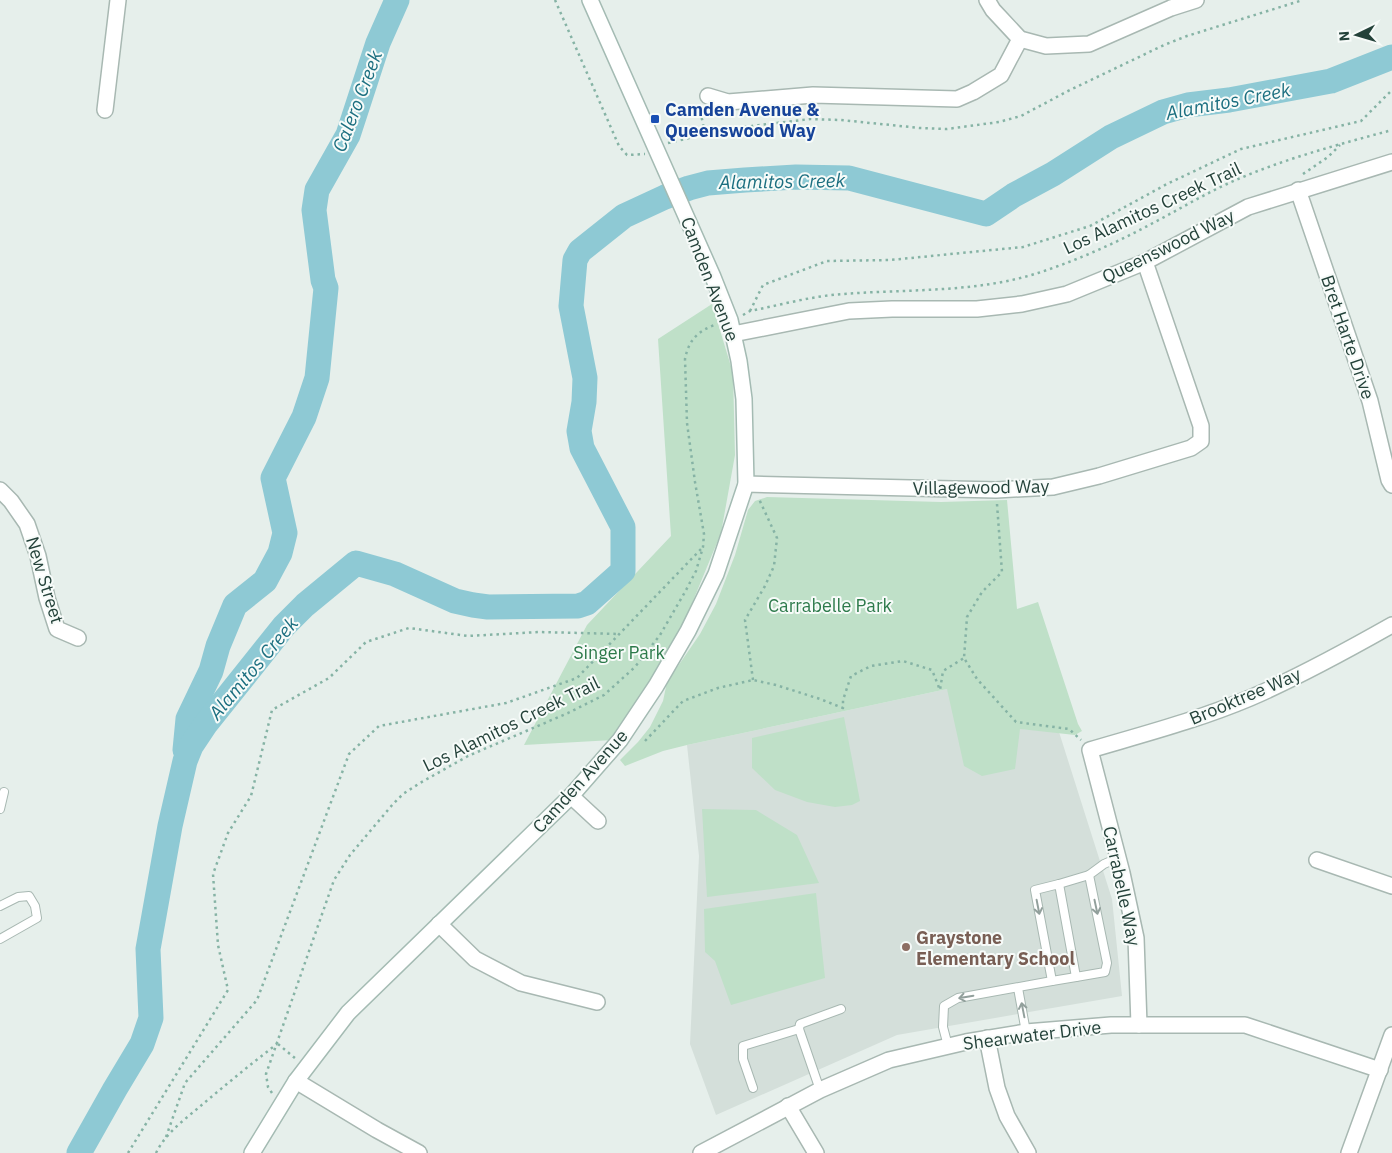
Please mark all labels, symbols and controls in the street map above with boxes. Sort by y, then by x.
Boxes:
north arrow [1332,10,1382,60]
text: N [1335,30,1353,42]
water label: Calero Creek [327,46,388,155]
water label: Alamitos Creek [1163,77,1293,125]
place label: Camden Avenue & Queenswood Way [665,98,819,142]
marker: Camden Avenue & Queenswood Way [649,113,661,125]
street label: Los Alamitos Creek Trail [1059,157,1245,259]
water label: Alamitos Creek [718,168,847,194]
street label: Queenswood Way [1098,204,1238,288]
street label: Camden Avenue [676,214,744,345]
street label: Bret Harte Drive [1316,272,1380,402]
street label: Villagewood Way [912,474,1050,500]
street label: New Street [21,534,69,626]
park label: Carrabelle Park [768,594,893,617]
water label: Alamitos Creek [203,611,304,725]
park label: Singer Park [573,641,665,664]
street label: Brooktree Way [1186,662,1304,730]
street label: Los Alamitos Creek Trail [419,671,603,777]
street label: Camden Avenue [527,724,633,838]
street label: Carrabelle Way [1098,824,1146,948]
one-way arrow [1034,899,1044,915]
one-way arrow [1092,899,1101,915]
place label: Graystone Elementary School [916,926,1075,970]
marker: Graystone Elementary School [900,941,912,953]
one-way arrow [958,992,974,1002]
one-way arrow [1017,1002,1027,1018]
street label: Shearwater Drive [962,1015,1102,1055]

